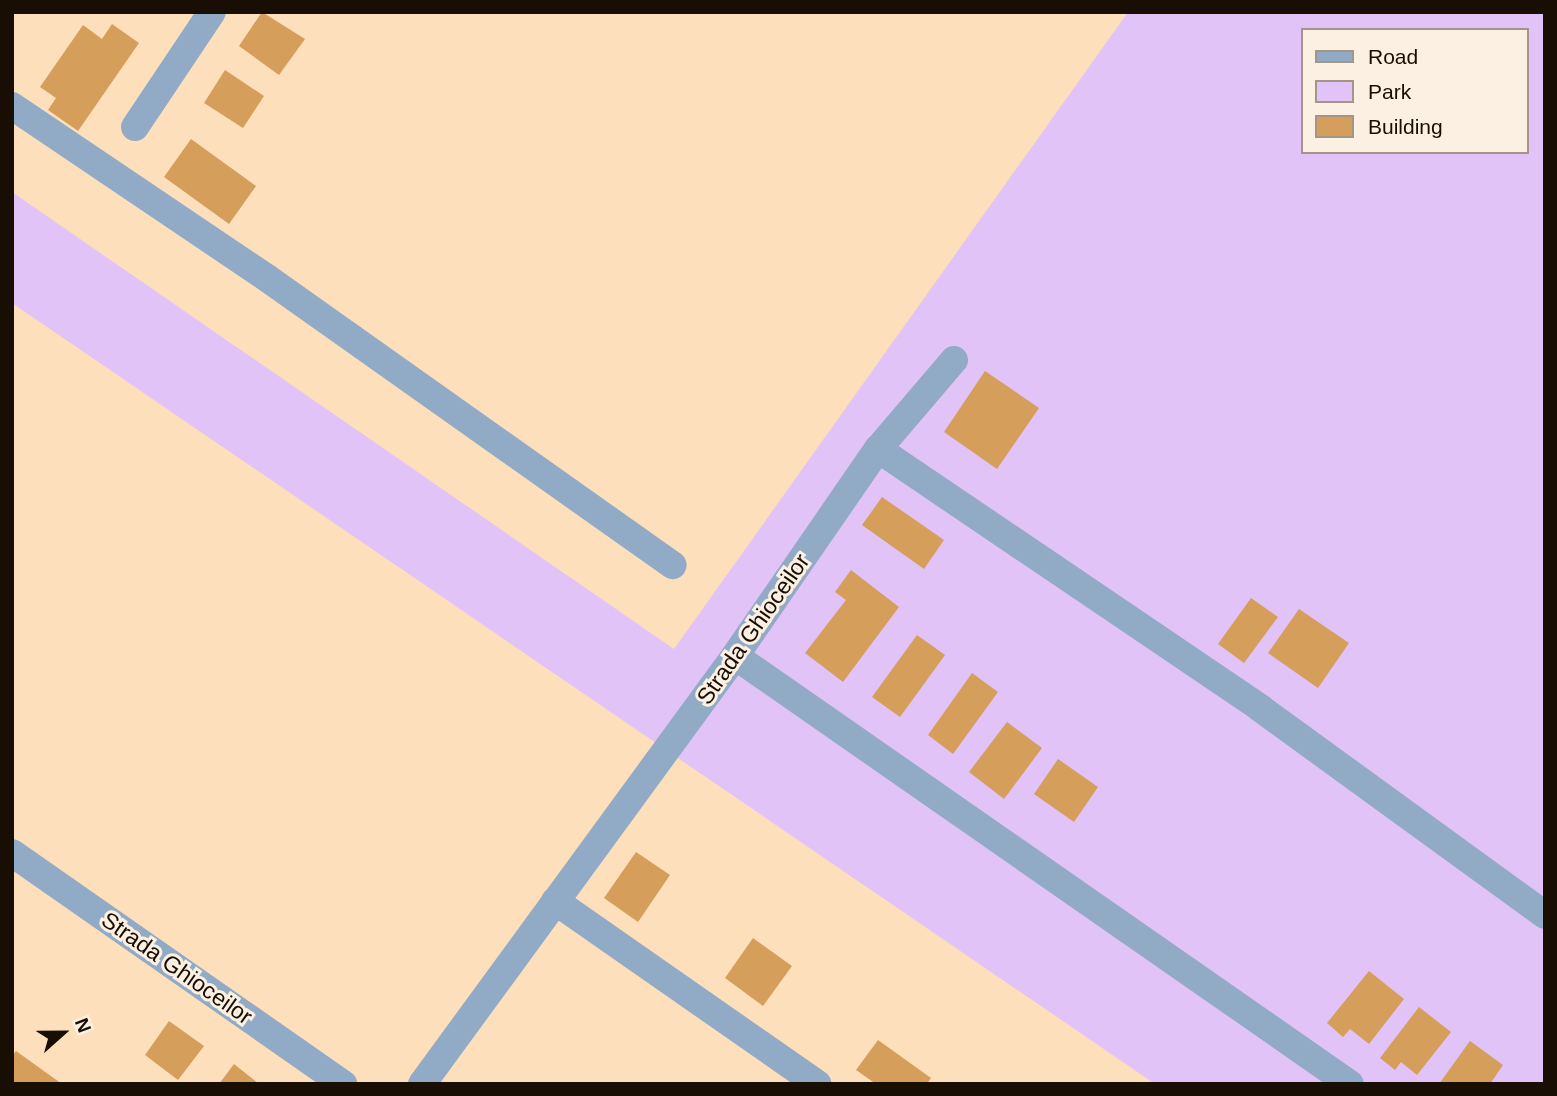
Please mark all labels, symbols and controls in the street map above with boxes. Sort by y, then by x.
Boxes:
legend [1302,28,1529,154]
text: Road [1368,45,1418,68]
text: Park [1368,80,1411,103]
text: Building [1368,115,1443,138]
street label: Strada Ghioceilor [691,548,815,710]
street label: Strada Ghioceilor [96,906,258,1030]
north arrow [28,998,98,1068]
text: N [71,1015,95,1035]

